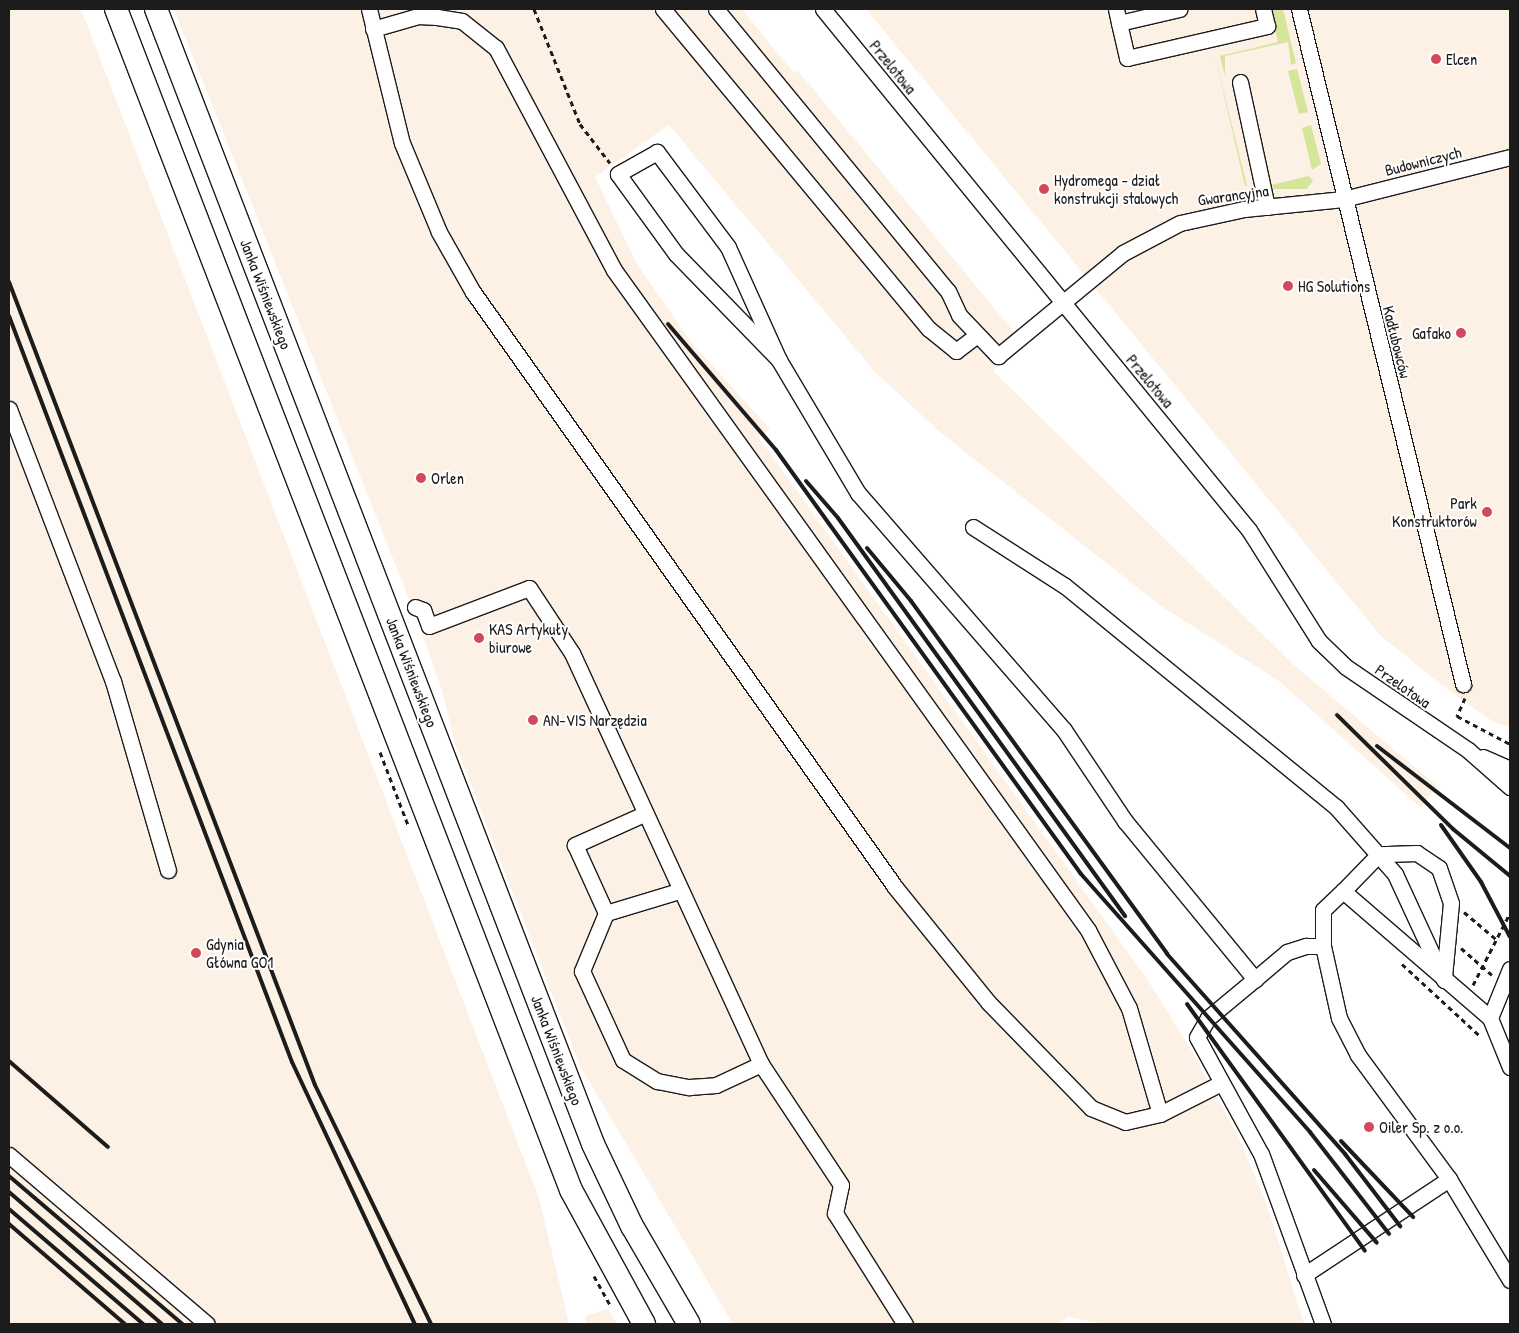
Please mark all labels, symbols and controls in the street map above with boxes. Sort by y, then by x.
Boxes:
street label: Przelotowa [866,36,920,98]
place label: Elcen [1446,49,1477,69]
marker: Elcen [1430,53,1442,65]
street label: Budowniczych [1383,142,1463,180]
place label: Hydromega - dział konstrukcji stalowych [1054,170,1178,208]
street label: Gwarancyjna [1196,181,1270,209]
marker: Hydromega - dział konstrukcji stalowych [1038,183,1050,195]
street label: Janka Wiśniewskiego [236,236,296,352]
place label: HG Solutions [1298,276,1370,296]
marker: HG Solutions [1282,280,1294,292]
street label: Kadłubowców [1379,304,1415,380]
place label: Gafako [1412,323,1451,343]
marker: Gafako [1455,327,1467,339]
street label: Przelotowa [1122,351,1178,411]
place label: Orlen [431,468,464,488]
marker: Orlen [415,472,427,484]
place label: Park Konstruktorów [1392,493,1477,531]
marker: Park Konstruktorów [1481,506,1493,518]
street label: Janka Wiśniewskiego [382,614,442,730]
place label: KAS Artykuły biurowe [489,619,568,657]
marker: KAS Artykuły biurowe [473,632,485,644]
street label: Przelotowa [1372,660,1434,712]
place label: AN-VIS Narzędzia [543,710,647,730]
marker: AN-VIS Narzędzia [527,714,539,726]
place label: Gdynia Główna GO1 [206,934,273,972]
marker: Gdynia Główna GO1 [190,947,202,959]
street label: Janka Wiśniewskiego [527,992,587,1108]
place label: Oiler Sp. z o.o. [1379,1117,1464,1137]
marker: Oiler Sp. z o.o. [1363,1121,1375,1133]

